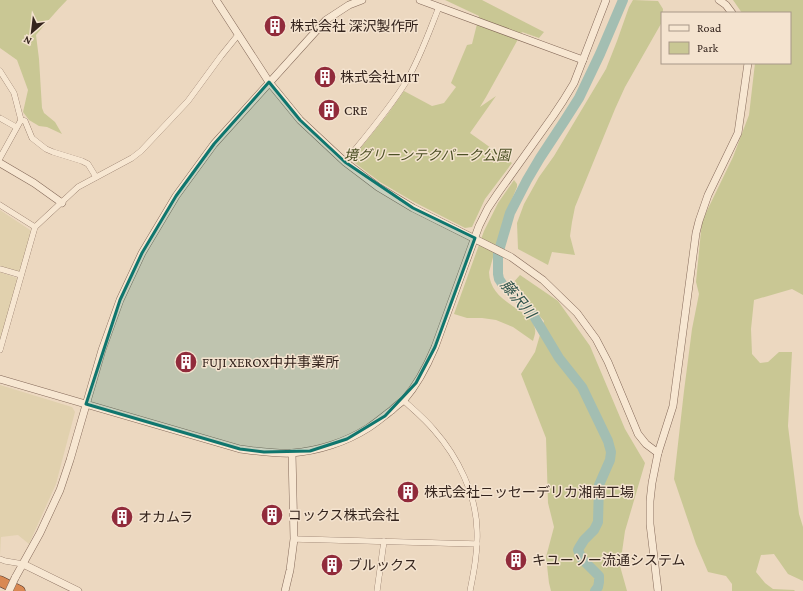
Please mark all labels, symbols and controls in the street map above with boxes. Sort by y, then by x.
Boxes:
north arrow [12,12,52,52]
legend [661,12,791,64]
building icon: 株式会社 深沢製作所 [262,13,288,39]
place label: 株式会社 深沢製作所 [290,18,419,34]
text: Road [697,21,722,35]
text: N [21,34,33,48]
text: Park [697,41,719,55]
building icon: 株式会社MIT [312,64,338,90]
place label: 株式会社MIT [340,69,420,85]
building icon: CRE [316,97,342,123]
place label: CRE [344,102,368,118]
park label: 境グリーンテクパーク公園 [344,147,512,163]
water label: 藤沢川 [497,277,540,323]
building icon: FUJI XEROX中井事業所 [173,349,199,375]
place label: FUJI XEROX中井事業所 [202,354,339,370]
building icon: 株式会社ニッセーデリカ湘南工場 [395,479,421,505]
place label: 株式会社ニッセーデリカ湘南工場 [424,484,634,500]
building icon: コックス株式会社 [259,502,285,528]
building icon: オカムラ [109,504,135,530]
place label: コックス株式会社 [288,507,400,523]
place label: オカムラ [138,509,193,525]
building icon: キユーソー流通システム [503,547,529,573]
building icon: ブルックス [319,552,345,578]
place label: キユーソー流通システム [532,552,686,568]
place label: ブルックス [348,557,418,573]

